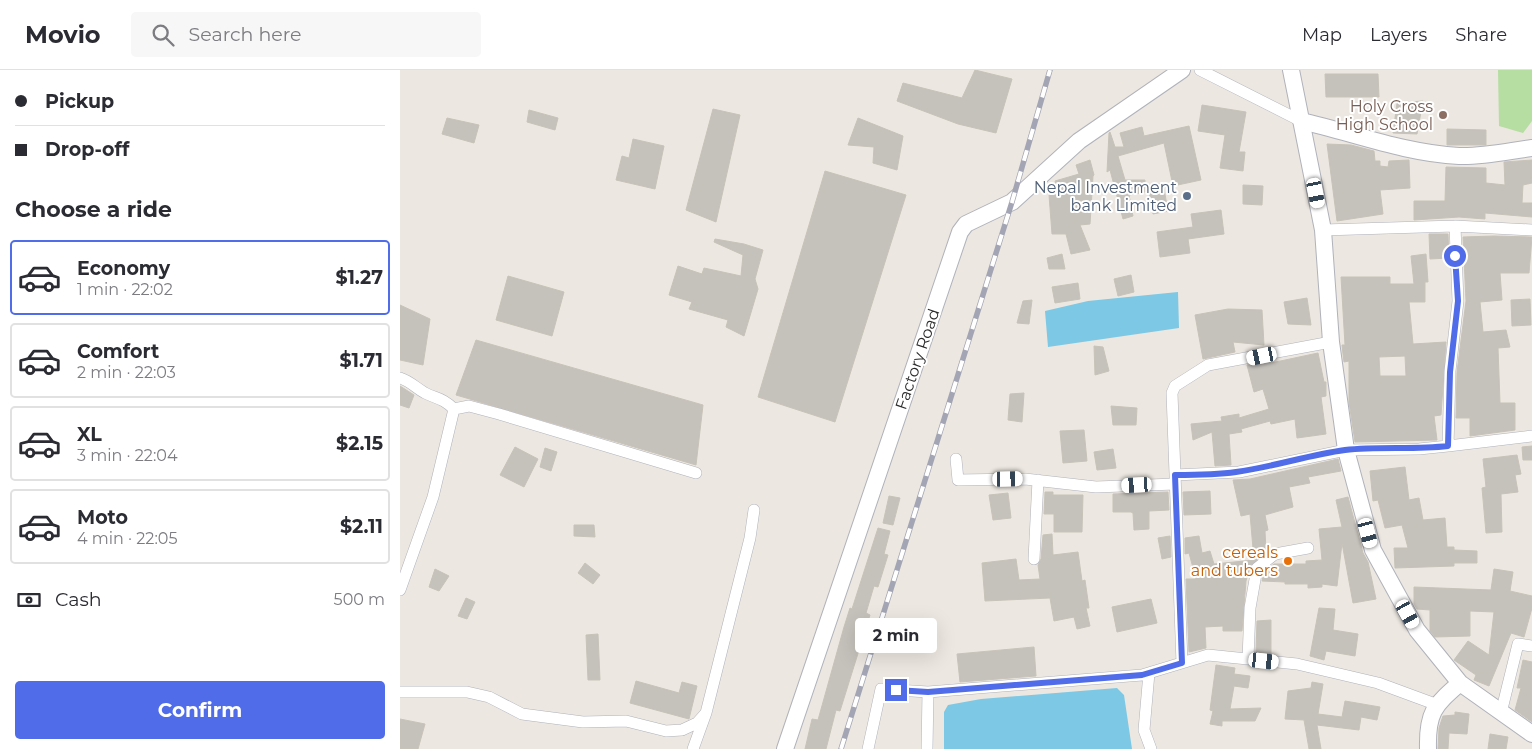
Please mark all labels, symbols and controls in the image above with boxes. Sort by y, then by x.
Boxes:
search box [131,12,481,57]
text: Movio [25,20,101,49]
icon: search [149,21,177,49]
text: Search here [189,23,302,46]
text: Map [1302,24,1342,46]
text: Layers [1370,24,1427,46]
text: Share [1455,24,1507,46]
text: Pickup [45,90,114,113]
place label: Holy Cross High School [1336,97,1433,134]
marker: Holy Cross High School [1437,109,1449,121]
text: Drop-off [45,138,129,161]
car [1305,177,1326,209]
place label: Nepal Investment bank Limited [1034,178,1177,215]
marker: Nepal Investment bank Limited [1181,190,1193,202]
text: Choose a ride [15,196,172,223]
route start [1444,245,1466,267]
icon: car [17,255,62,300]
text: Economy [77,257,170,280]
text: $1.27 [335,266,383,289]
text: 1 min · 22:02 [77,280,173,299]
street label: Factory Road [891,306,944,412]
icon: car [17,338,62,383]
text: Comfort [77,340,159,363]
car [1245,346,1278,366]
text: $1.71 [340,349,383,372]
text: 2 min · 22:03 [77,363,176,382]
icon: car [17,421,62,466]
text: XL [77,423,102,446]
text: $2.15 [336,432,383,455]
text: 3 min · 22:04 [77,446,177,465]
car [992,471,1023,487]
car [1121,477,1152,493]
icon: car [17,504,62,549]
text: Moto [77,506,128,529]
text: $2.11 [340,515,383,538]
car [1356,517,1379,549]
text: 4 min · 22:05 [77,529,178,548]
place label: cereals and tubers [1191,543,1278,580]
marker: cereals and tubers [1282,555,1294,567]
icon: cash [15,586,43,614]
text: Cash [55,588,102,611]
text: 500 m [334,590,385,609]
car [1394,597,1421,631]
callout: 2 min [855,618,937,652]
text: 2 min [873,626,919,645]
car [1248,652,1279,670]
route end [885,679,907,701]
button: Confirm [15,681,385,739]

